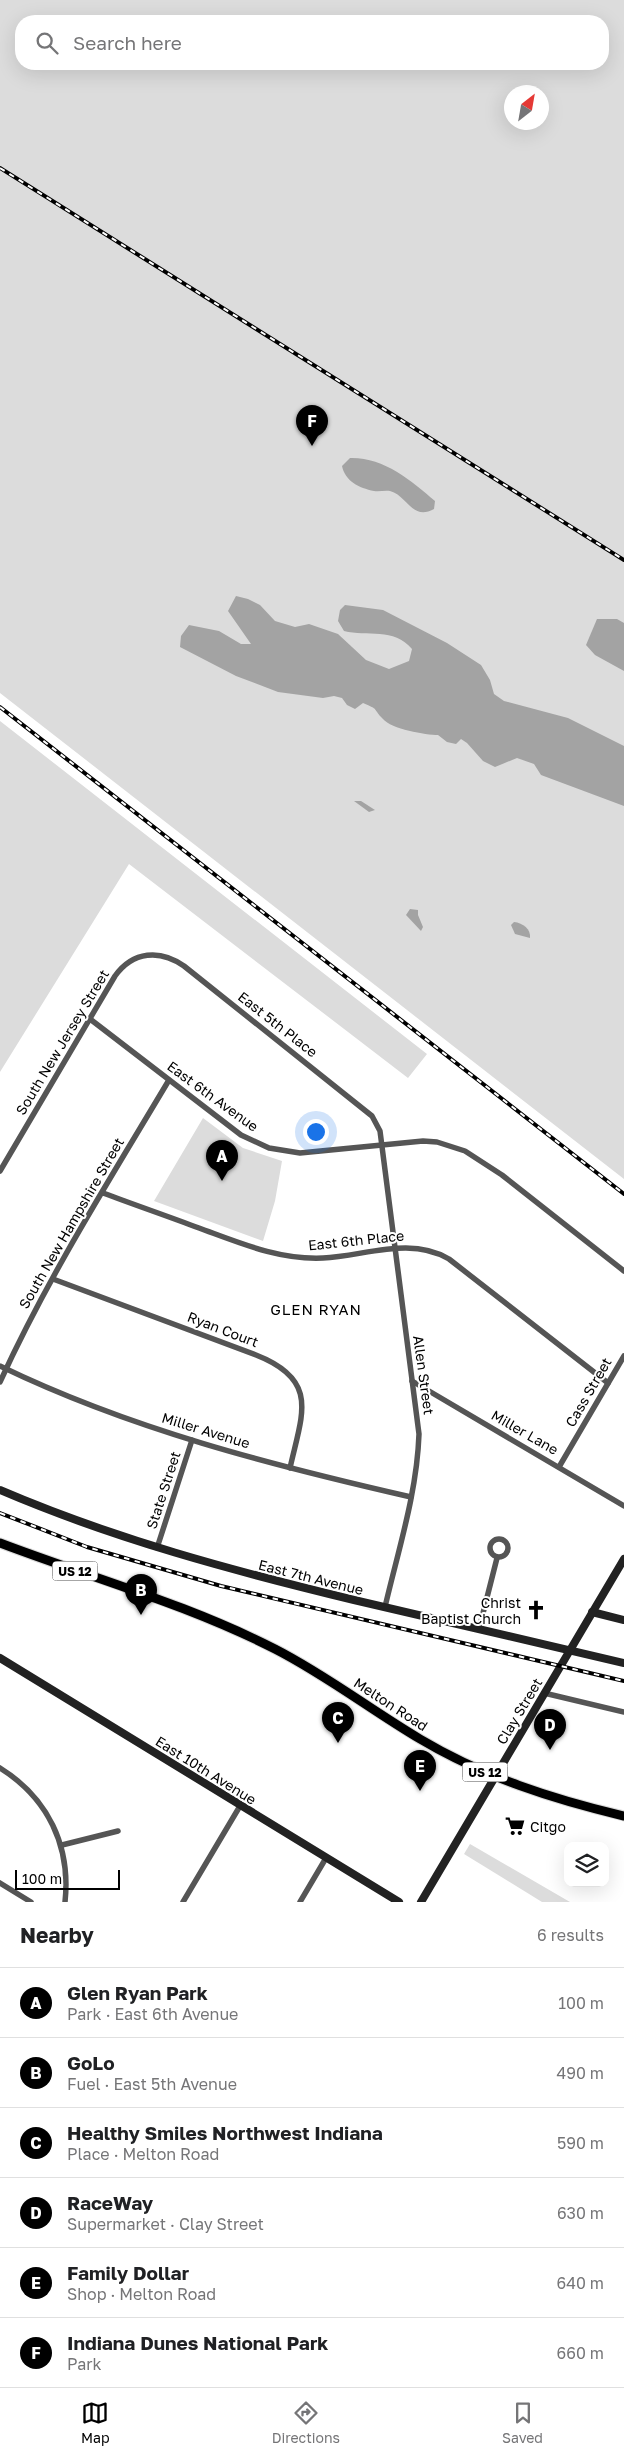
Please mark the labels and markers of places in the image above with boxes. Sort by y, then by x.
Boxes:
pin: F [296,405,328,446]
pin: A [206,1140,238,1181]
pin: B [125,1574,157,1615]
place label: Christ Baptist Church [421,1594,521,1627]
church icon: Christ Baptist Church [525,1599,547,1621]
pin: C [322,1702,354,1743]
pin: D [534,1709,566,1750]
pin: E [404,1750,436,1791]
supermarket icon: Citgo [504,1815,526,1837]
place label: Citgo [530,1818,566,1835]

